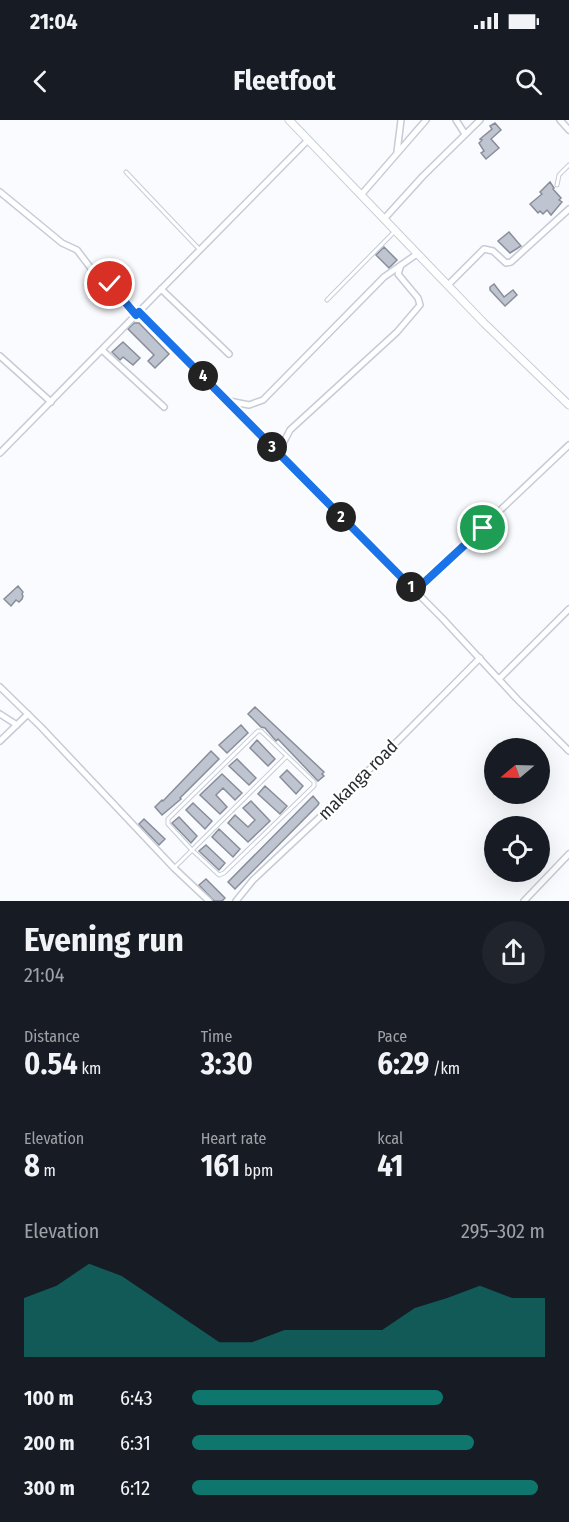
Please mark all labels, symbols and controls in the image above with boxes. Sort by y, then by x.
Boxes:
text: 21:04 [30,8,77,35]
icon: back [24,65,57,98]
text: Fleetfoot [233,65,336,97]
icon: search [512,65,545,98]
pin [84,258,135,309]
icon: check [93,267,126,300]
pin: 4 [188,361,218,391]
text: 4 [199,366,207,385]
pin: 3 [257,432,287,462]
text: 3 [268,437,276,456]
pin: 2 [326,502,356,532]
pin [457,502,508,553]
text: 2 [337,507,345,526]
icon: arrive [466,511,499,544]
pin: 1 [396,572,426,602]
text: 1 [408,577,414,596]
street label: makanga road [314,736,402,824]
north arrow [484,738,550,804]
map controls [484,738,550,882]
button: locate [484,816,550,882]
text: Evening run [24,920,184,960]
button: share [482,921,545,984]
text: 21:04 [24,963,65,987]
text: Distance [24,1027,80,1046]
text: Time [201,1027,232,1046]
text: Pace [377,1027,407,1046]
text: 0.54 [24,1046,78,1082]
text: 3:30 [201,1046,253,1082]
text: 6:29 [377,1046,429,1082]
text: km [78,1059,101,1078]
text: /km [429,1059,460,1078]
text: Elevation [24,1129,84,1148]
text: Heart rate [201,1129,266,1148]
text: kcal [377,1129,403,1148]
text: 8 [24,1148,40,1184]
text: 161 [201,1148,240,1184]
text: 41 [377,1148,403,1184]
text: m [40,1161,56,1180]
text: bpm [240,1161,273,1180]
text: Elevation [24,1219,99,1243]
text: 295–302 m [461,1219,545,1243]
text: 100 m [24,1386,74,1410]
text: 6:43 [120,1386,152,1410]
text: 200 m [24,1431,75,1455]
text: 6:31 [120,1431,151,1455]
text: 300 m [24,1476,75,1500]
text: 6:12 [120,1476,150,1500]

